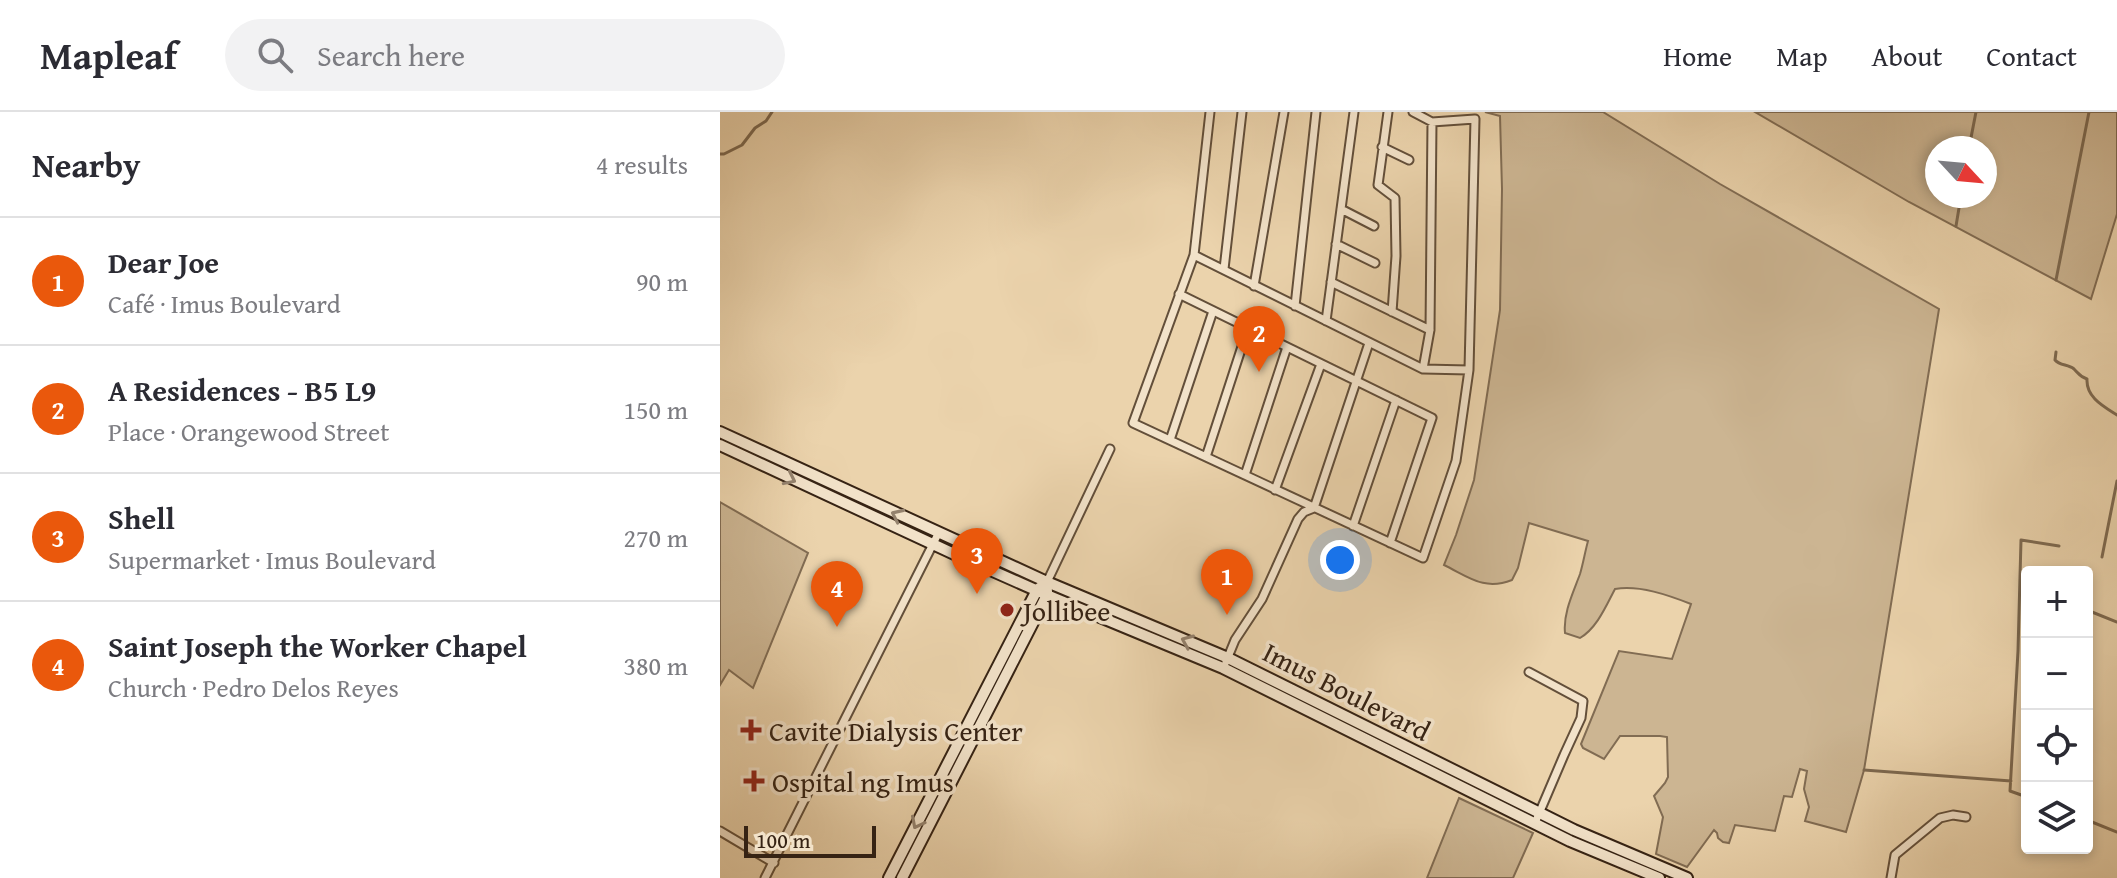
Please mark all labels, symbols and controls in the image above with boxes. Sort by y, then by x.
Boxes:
search box [225,19,785,91]
text: Mapleaf [40,27,177,83]
icon: search [253,33,297,77]
text: Search here [317,33,465,77]
text: Home [1663,35,1732,76]
text: Map [1776,35,1828,76]
text: About [1872,35,1942,76]
text: Contact [1986,35,2077,76]
north arrow [1925,136,1997,208]
text: Nearby [32,140,141,189]
text: 4 results [596,145,688,184]
text: Dear Joe [108,240,219,284]
text: 1 [51,262,65,301]
text: 90 m [636,262,688,301]
text: Café · Imus Boulevard [108,284,341,323]
pin: 2 [1233,306,1285,372]
text: A Residences - B5 L9 [108,368,376,412]
text: 2 [51,390,65,429]
text: 150 m [623,390,688,429]
text: Place · Orangewood Street [108,412,389,451]
one-way arrow [782,469,797,485]
text: Shell [108,496,175,540]
one-way arrow [891,509,905,525]
text: 3 [51,518,65,557]
text: 270 m [623,518,688,557]
pin: 3 [951,528,1003,594]
text: Supermarket · Imus Boulevard [108,540,436,579]
your location [1320,540,1360,580]
pin: 1 [1201,549,1253,615]
pin: 4 [811,561,863,627]
map controls [2021,566,2093,854]
button: + [2021,566,2093,638]
place label: Jollibee [1020,590,1110,631]
marker: Jollibee [998,601,1016,619]
text: Saint Joseph the Worker Chapel [108,624,527,668]
street label: Imus Boulevard [1256,631,1438,751]
one-way arrow [1181,634,1195,650]
button: − [2021,638,2093,710]
text: 4 [51,646,65,685]
text: 380 m [623,646,688,685]
text: Church · Pedro Delos Reyes [108,668,399,707]
place label: Cavite Dialysis Center [769,710,1023,751]
button: locate [2021,710,2093,782]
marker: Cavite Dialysis Center [740,719,762,741]
place label: Ospital ng Imus [772,761,954,802]
marker: Ospital ng Imus [743,770,765,792]
button: layers [2021,782,2093,854]
one-way arrow [912,814,927,829]
scale bar [744,822,876,858]
text: 100 m [756,824,811,856]

